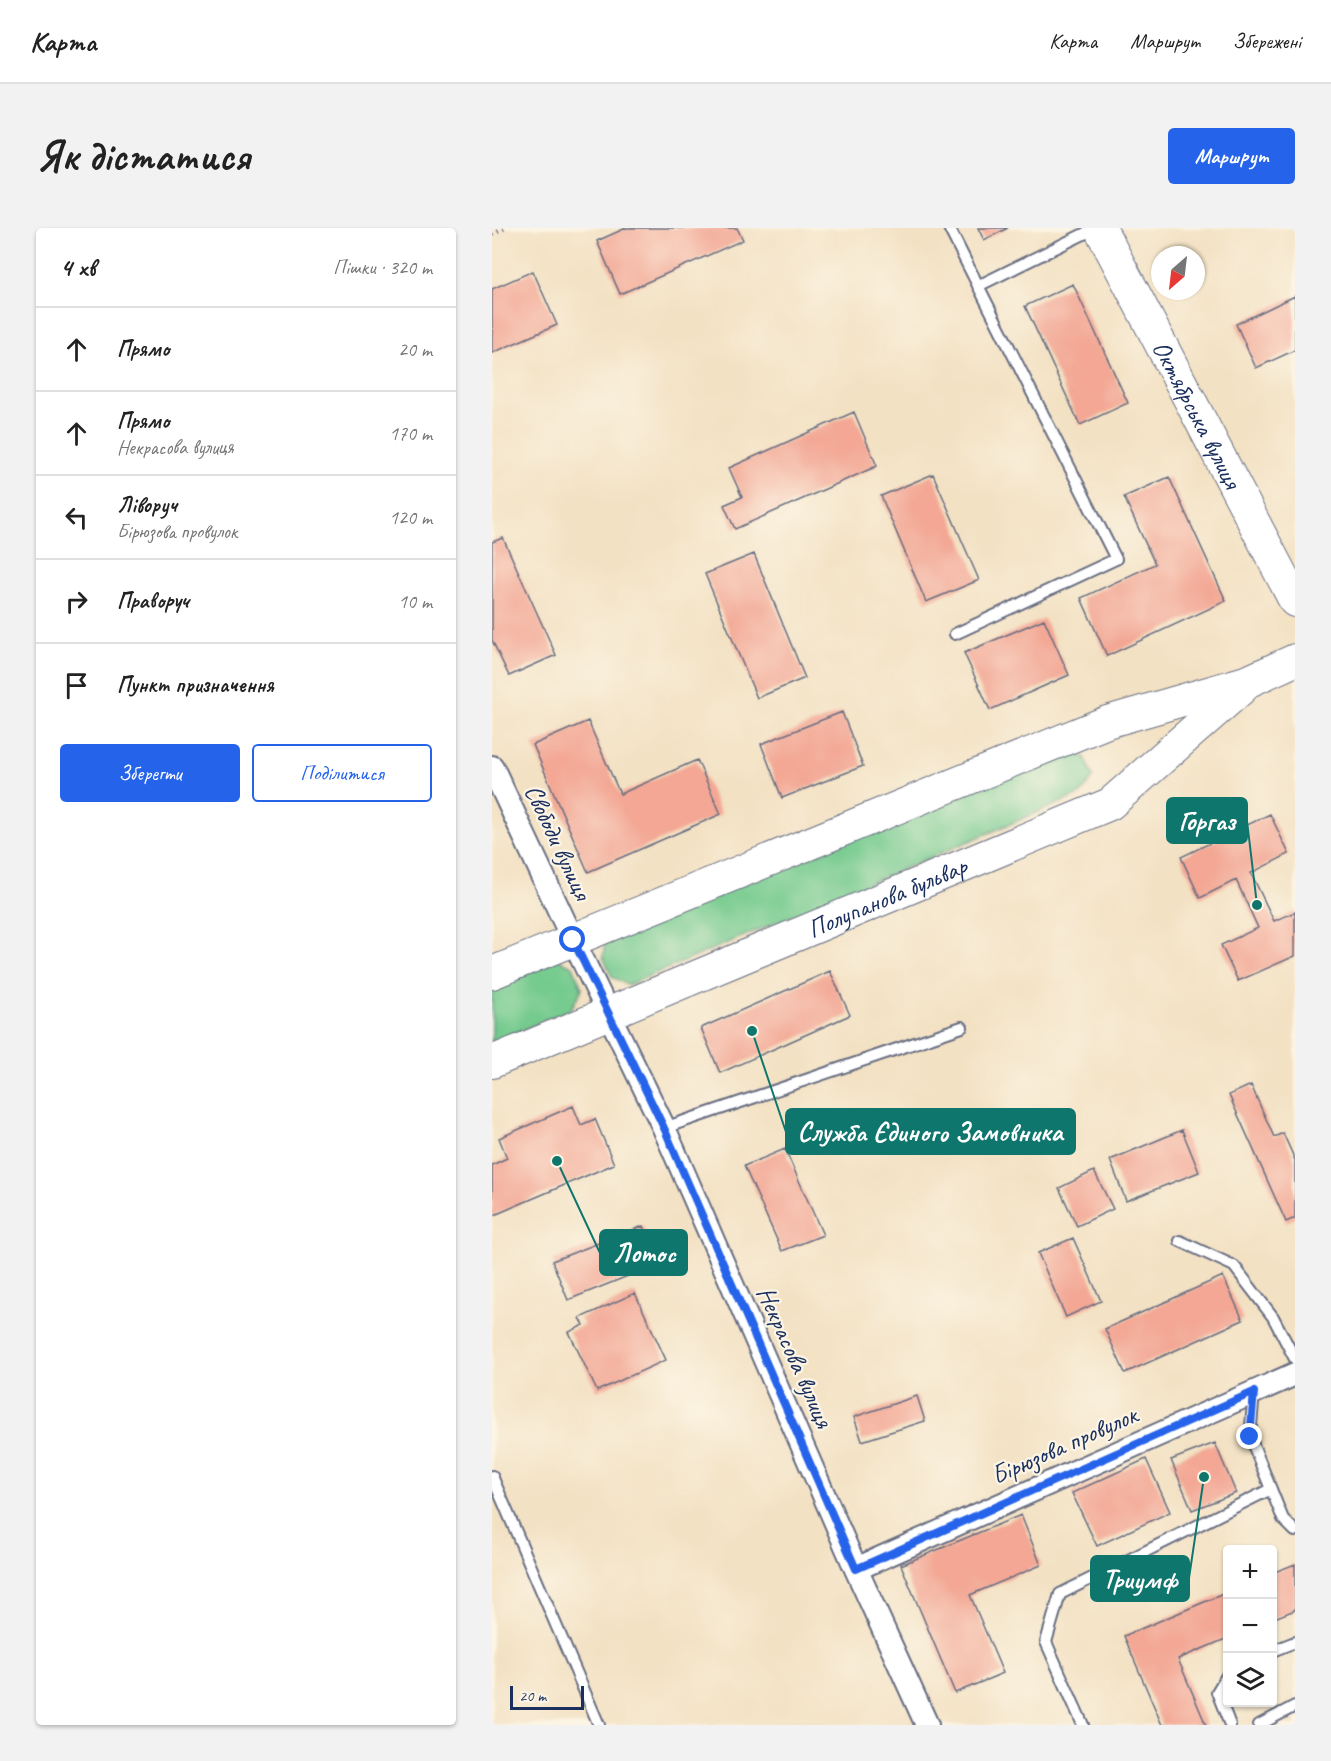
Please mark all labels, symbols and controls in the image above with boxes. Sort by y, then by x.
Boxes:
text: Карта [30,24,97,59]
text: Карта [1049,28,1097,54]
text: Маршрут [1130,28,1200,54]
text: Збережені [1233,28,1301,54]
button: Маршрут [1168,128,1295,184]
text: Як дістатися [36,130,250,183]
north arrow [1151,246,1205,300]
text: 4 хв [60,251,95,284]
text: Пішки · 320 m [333,255,432,280]
icon: ahead [60,333,93,366]
text: Прямо [117,335,169,363]
street label: Октябрська вулиця [1145,335,1250,495]
text: 20 m [398,337,432,362]
text: Прямо [117,407,169,435]
icon: ahead [60,417,93,450]
text: 170 m [389,421,432,446]
text: Некрасова вулиця [117,435,234,460]
text: Ліворуч [117,491,177,519]
icon: left [60,501,93,534]
text: 120 m [389,505,432,530]
text: Бірюзова провулок [117,519,237,544]
icon: right [60,585,93,618]
text: Праворуч [117,587,189,615]
text: 10 m [398,589,432,614]
icon: arrive [60,669,93,702]
text: Пункт призначення [117,671,274,699]
button: Зберегти [60,744,240,802]
button: Поділитися [252,744,432,802]
street label: Свободи вулиця [517,779,600,907]
callout: Горгаз [1167,798,1247,843]
text: Горгаз [1179,804,1237,838]
street label: Полупанова бульвар [802,848,974,945]
route start [559,926,585,952]
callout: Служба Єдиного Замовника [786,1109,1075,1154]
text: Служба Єдиного Замовника [797,1115,1065,1149]
callout: Лотос [600,1230,687,1275]
text: Лотос [612,1236,677,1270]
street label: Некрасова вулиця [749,1281,842,1434]
street label: Бірюзова провулок [986,1397,1144,1492]
route end [1236,1423,1262,1449]
map controls [1223,1545,1277,1707]
button: + [1223,1545,1277,1599]
callout: Триумф [1091,1556,1189,1601]
text: Триумф [1103,1562,1179,1596]
button: − [1223,1599,1277,1653]
button: layers [1223,1653,1277,1707]
scale bar [510,1683,584,1710]
text: 20 m [519,1686,546,1706]

